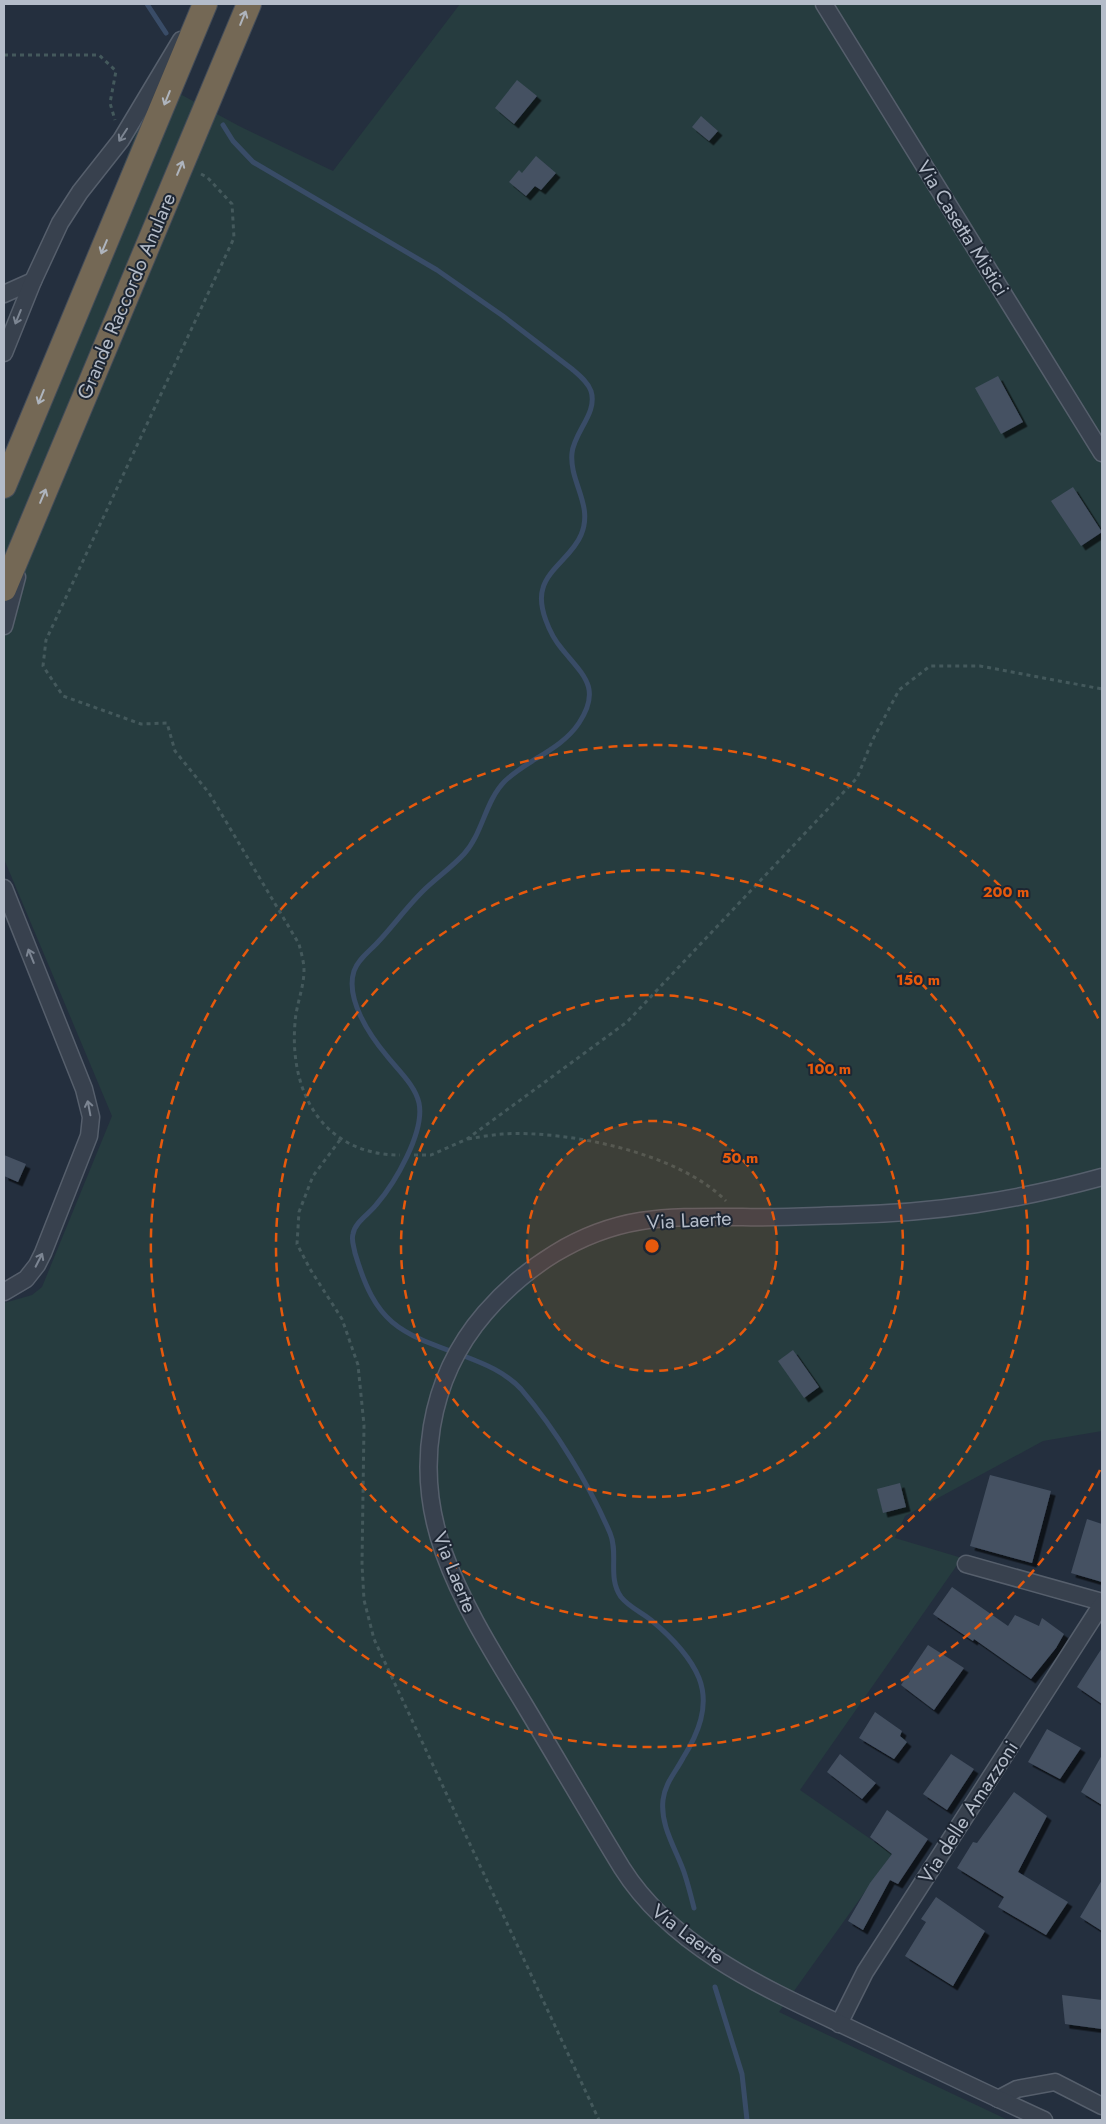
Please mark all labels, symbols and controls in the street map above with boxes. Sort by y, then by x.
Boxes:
one-way arrow [238,11,248,26]
one-way arrow [162,89,171,105]
one-way arrow [118,128,128,142]
street label: Via Casetta Mistici [909,155,1016,302]
one-way arrow [176,161,186,176]
street label: Grande Raccordo Anulare [70,189,183,404]
one-way arrow [98,239,108,254]
one-way arrow [13,309,23,324]
one-way arrow [35,389,45,404]
one-way arrow [39,489,48,504]
text: 200 m [983,881,1029,903]
one-way arrow [26,949,35,964]
text: 150 m [896,969,940,991]
text: 100 m [807,1058,851,1080]
one-way arrow [84,1100,94,1116]
text: 50 m [722,1147,758,1169]
street label: Via Laerte [646,1204,732,1237]
centre of rings [643,1237,661,1255]
one-way arrow [35,1253,44,1268]
street label: Via Laerte [425,1527,484,1617]
street label: Via delle Amazzoni [911,1735,1026,1889]
street label: Via Laerte [645,1897,730,1972]

